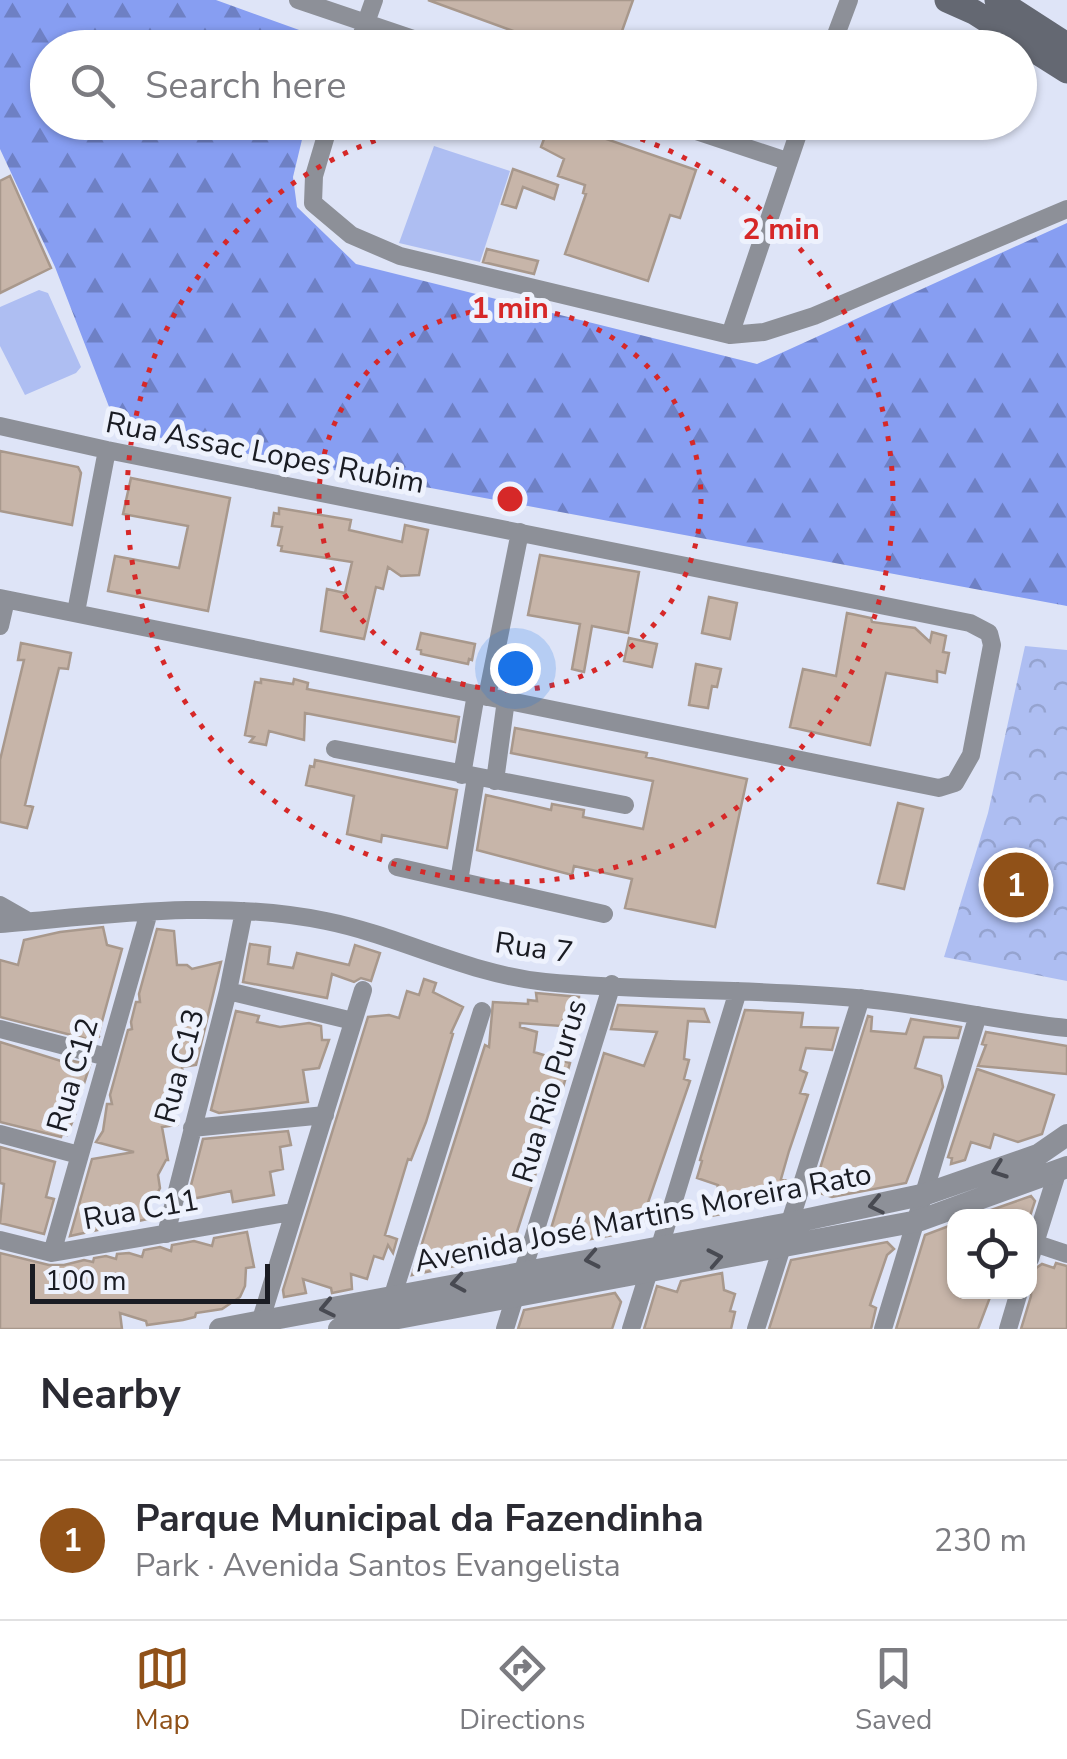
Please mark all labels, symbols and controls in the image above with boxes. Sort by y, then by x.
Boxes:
search box [30,30,1037,140]
icon: search [65,58,120,113]
text: Search here [145,60,346,111]
text: 2 min [742,209,820,250]
text: 1 min [471,288,549,329]
street label: Rua Assac Lopes Rubim [102,402,428,504]
centre of rings [492,481,528,517]
your location [490,643,541,694]
pin: 1 [984,848,1048,922]
street label: Rua 7 [492,922,576,974]
street label: Rua Rio Purus [503,994,597,1188]
street label: Rua C13 [145,1004,215,1128]
street label: Rua C12 [37,1013,109,1137]
street label: Avenida José Martins Moreira Rato [411,1154,875,1282]
one-way arrow [991,1158,1009,1178]
street label: Rua C11 [80,1180,202,1240]
one-way arrow [868,1193,885,1214]
map controls [947,1209,1037,1299]
button: locate [947,1209,1037,1299]
one-way arrow [584,1248,600,1269]
one-way arrow [706,1249,723,1270]
scale bar [30,1259,270,1304]
text: 100 m [45,1262,127,1300]
one-way arrow [450,1272,466,1293]
one-way arrow [319,1297,336,1318]
text: Nearby [40,1366,181,1423]
text: Parque Municipal da Fazendinha [135,1493,704,1544]
text: 1 [63,1519,82,1562]
text: 230 m [934,1519,1027,1562]
text: Park · Avenida Santos Evangelista [135,1544,621,1587]
tab: Map [135,1641,190,1739]
tab: Directions [459,1641,585,1739]
tab: Saved [855,1641,932,1739]

